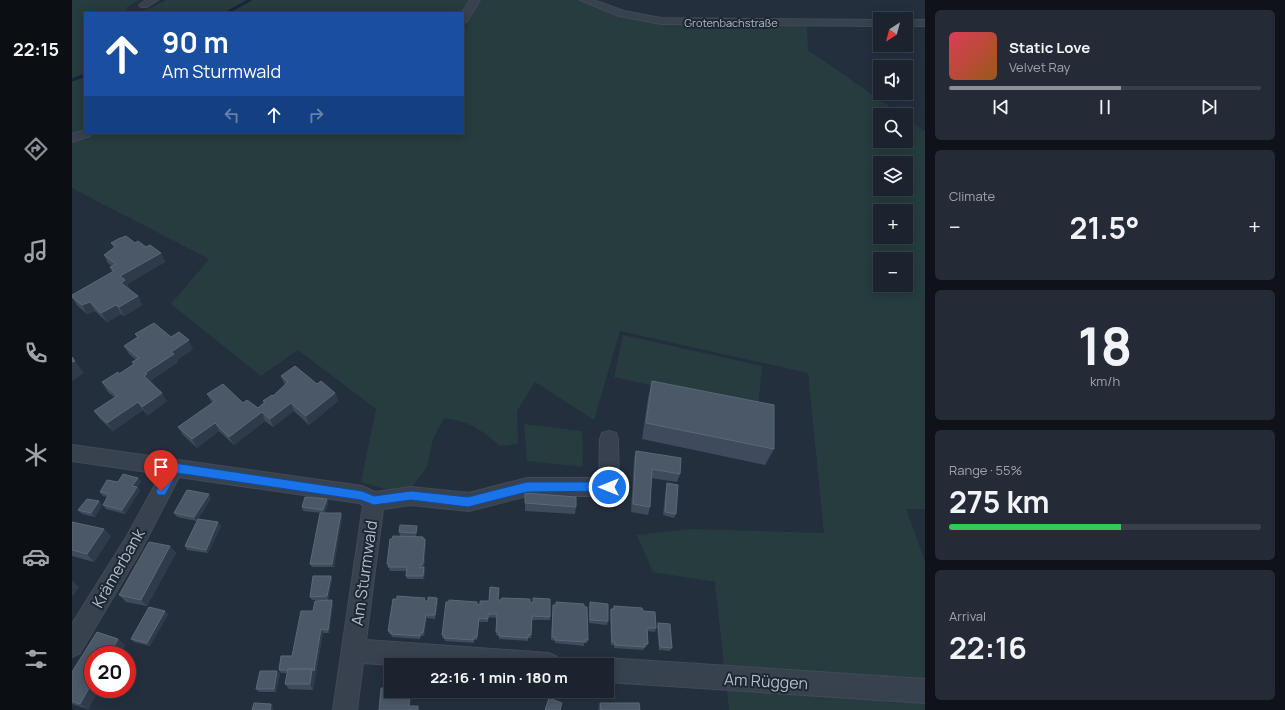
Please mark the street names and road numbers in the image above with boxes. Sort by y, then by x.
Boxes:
street label: Grotenbachstraße [684,15,778,30]
street label: Am Sturmwald [346,519,382,627]
street label: Krämerbank [86,523,150,612]
street label: Am Rüggen [723,668,809,694]

